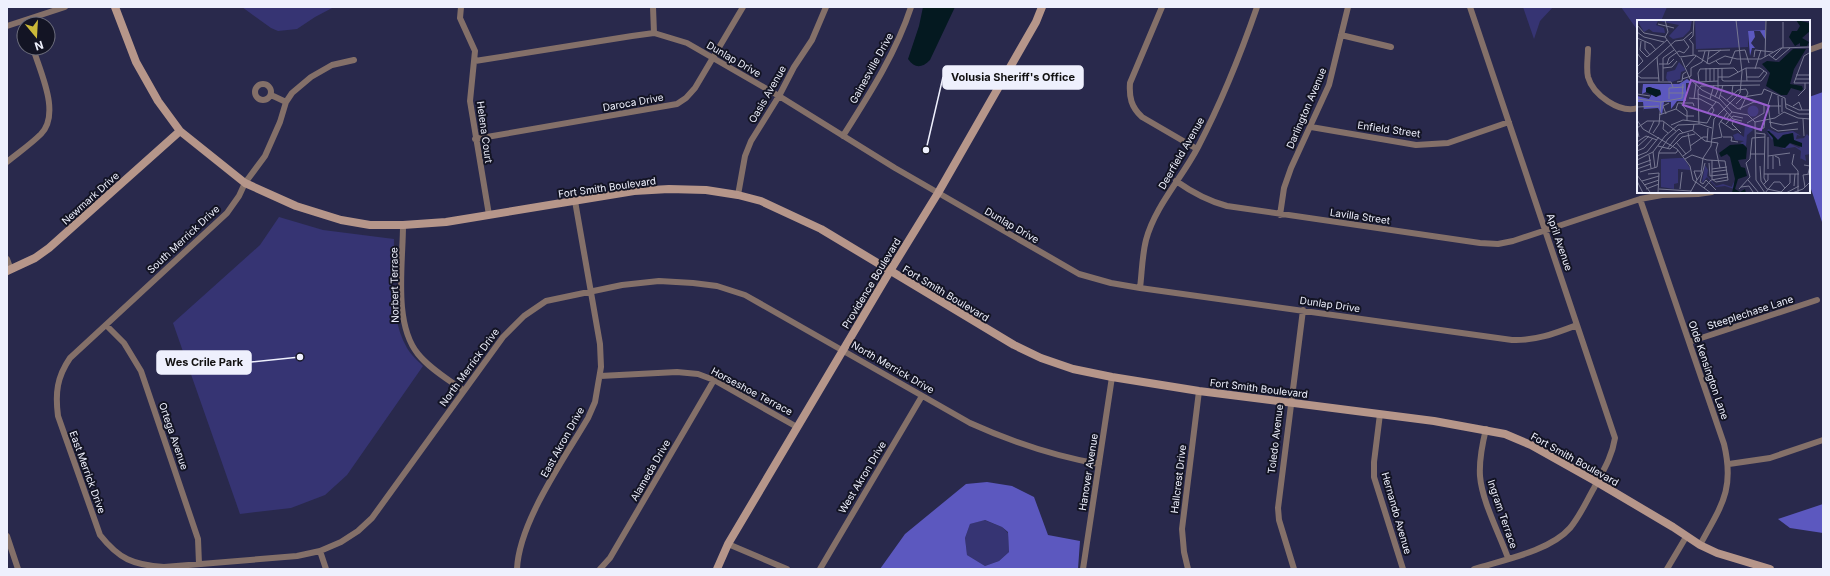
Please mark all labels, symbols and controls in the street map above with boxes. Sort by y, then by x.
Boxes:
north arrow [16,16,56,56]
inset map [1637,20,1810,193]
street label: Gainesville Drive [847,30,895,105]
text: N [33,38,45,53]
street label: Dunlap Drive [705,39,763,79]
street label: Oasis Avenue [746,63,788,125]
callout: Volusia Sheriff's Office [943,66,1083,89]
street label: Darlington Avenue [1284,66,1329,150]
text: Volusia Sheriff's Office [951,70,1075,84]
street label: Daroca Drive [602,91,664,113]
street label: Helena Court [475,100,495,164]
street label: Deerfield Avenue [1155,115,1207,191]
street label: Enfield Street [1357,119,1422,139]
street label: Newmark Drive [59,169,121,227]
street label: Fort Smith Boulevard [557,174,657,200]
street label: South Merrick Drive [144,202,222,276]
street label: Dunlap Drive [983,205,1041,245]
street label: Lavilla Street [1329,206,1392,226]
street label: April Avenue [1545,212,1575,272]
street label: Providence Boulevard [839,236,903,330]
street label: Norbert Terrace [387,247,401,323]
street label: Fort Smith Boulevard [901,262,991,324]
street label: Steeplechase Lane [1705,292,1795,332]
street label: Dunlap Drive [1299,294,1361,314]
street label: Olde Kensington Lane [1686,319,1732,421]
street label: North Merrick Drive [437,326,501,408]
street label: North Merrick Drive [850,338,937,396]
callout: Wes Crile Park [157,351,251,374]
text: Wes Crile Park [165,355,244,369]
street label: Horseshoe Terrace [709,364,795,418]
street label: Fort Smith Boulevard [1209,376,1309,400]
street label: Ortega Avenue [157,401,191,471]
street label: Toledo Avenue [1265,403,1285,474]
street label: East Akron Drive [538,405,586,479]
street label: East Merrick Drive [67,429,109,515]
street label: Fort Smith Boulevard [1529,430,1621,488]
street label: Hanover Avenue [1076,433,1100,511]
street label: Alameda Drive [628,437,673,503]
street label: West Akron Drive [836,439,888,515]
street label: Hallcrest Drive [1168,444,1188,514]
street label: Hernando Avenue [1380,471,1414,556]
street label: Ingram Terrace [1486,478,1520,550]

